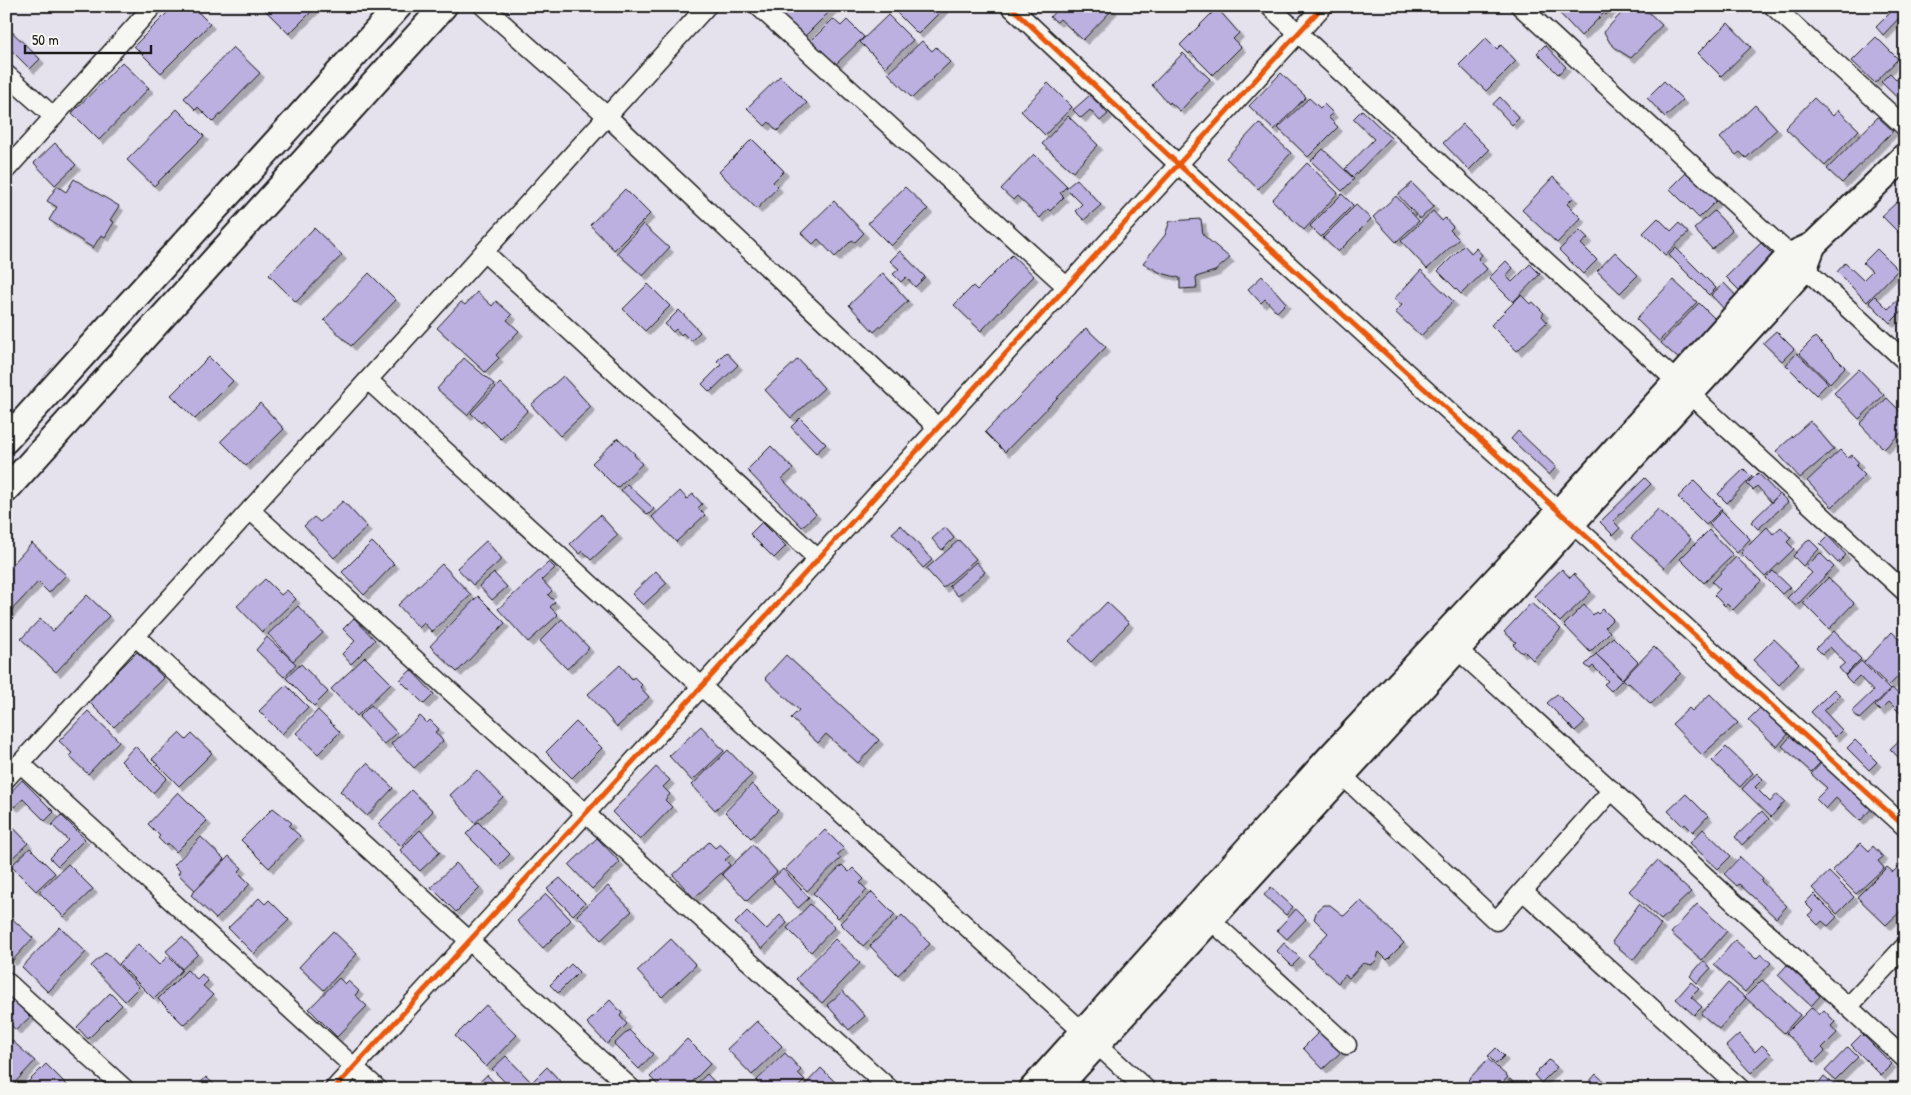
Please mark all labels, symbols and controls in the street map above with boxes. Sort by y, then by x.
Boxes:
scale bar [25,22,151,54]
text: 50 m [32,29,59,50]

